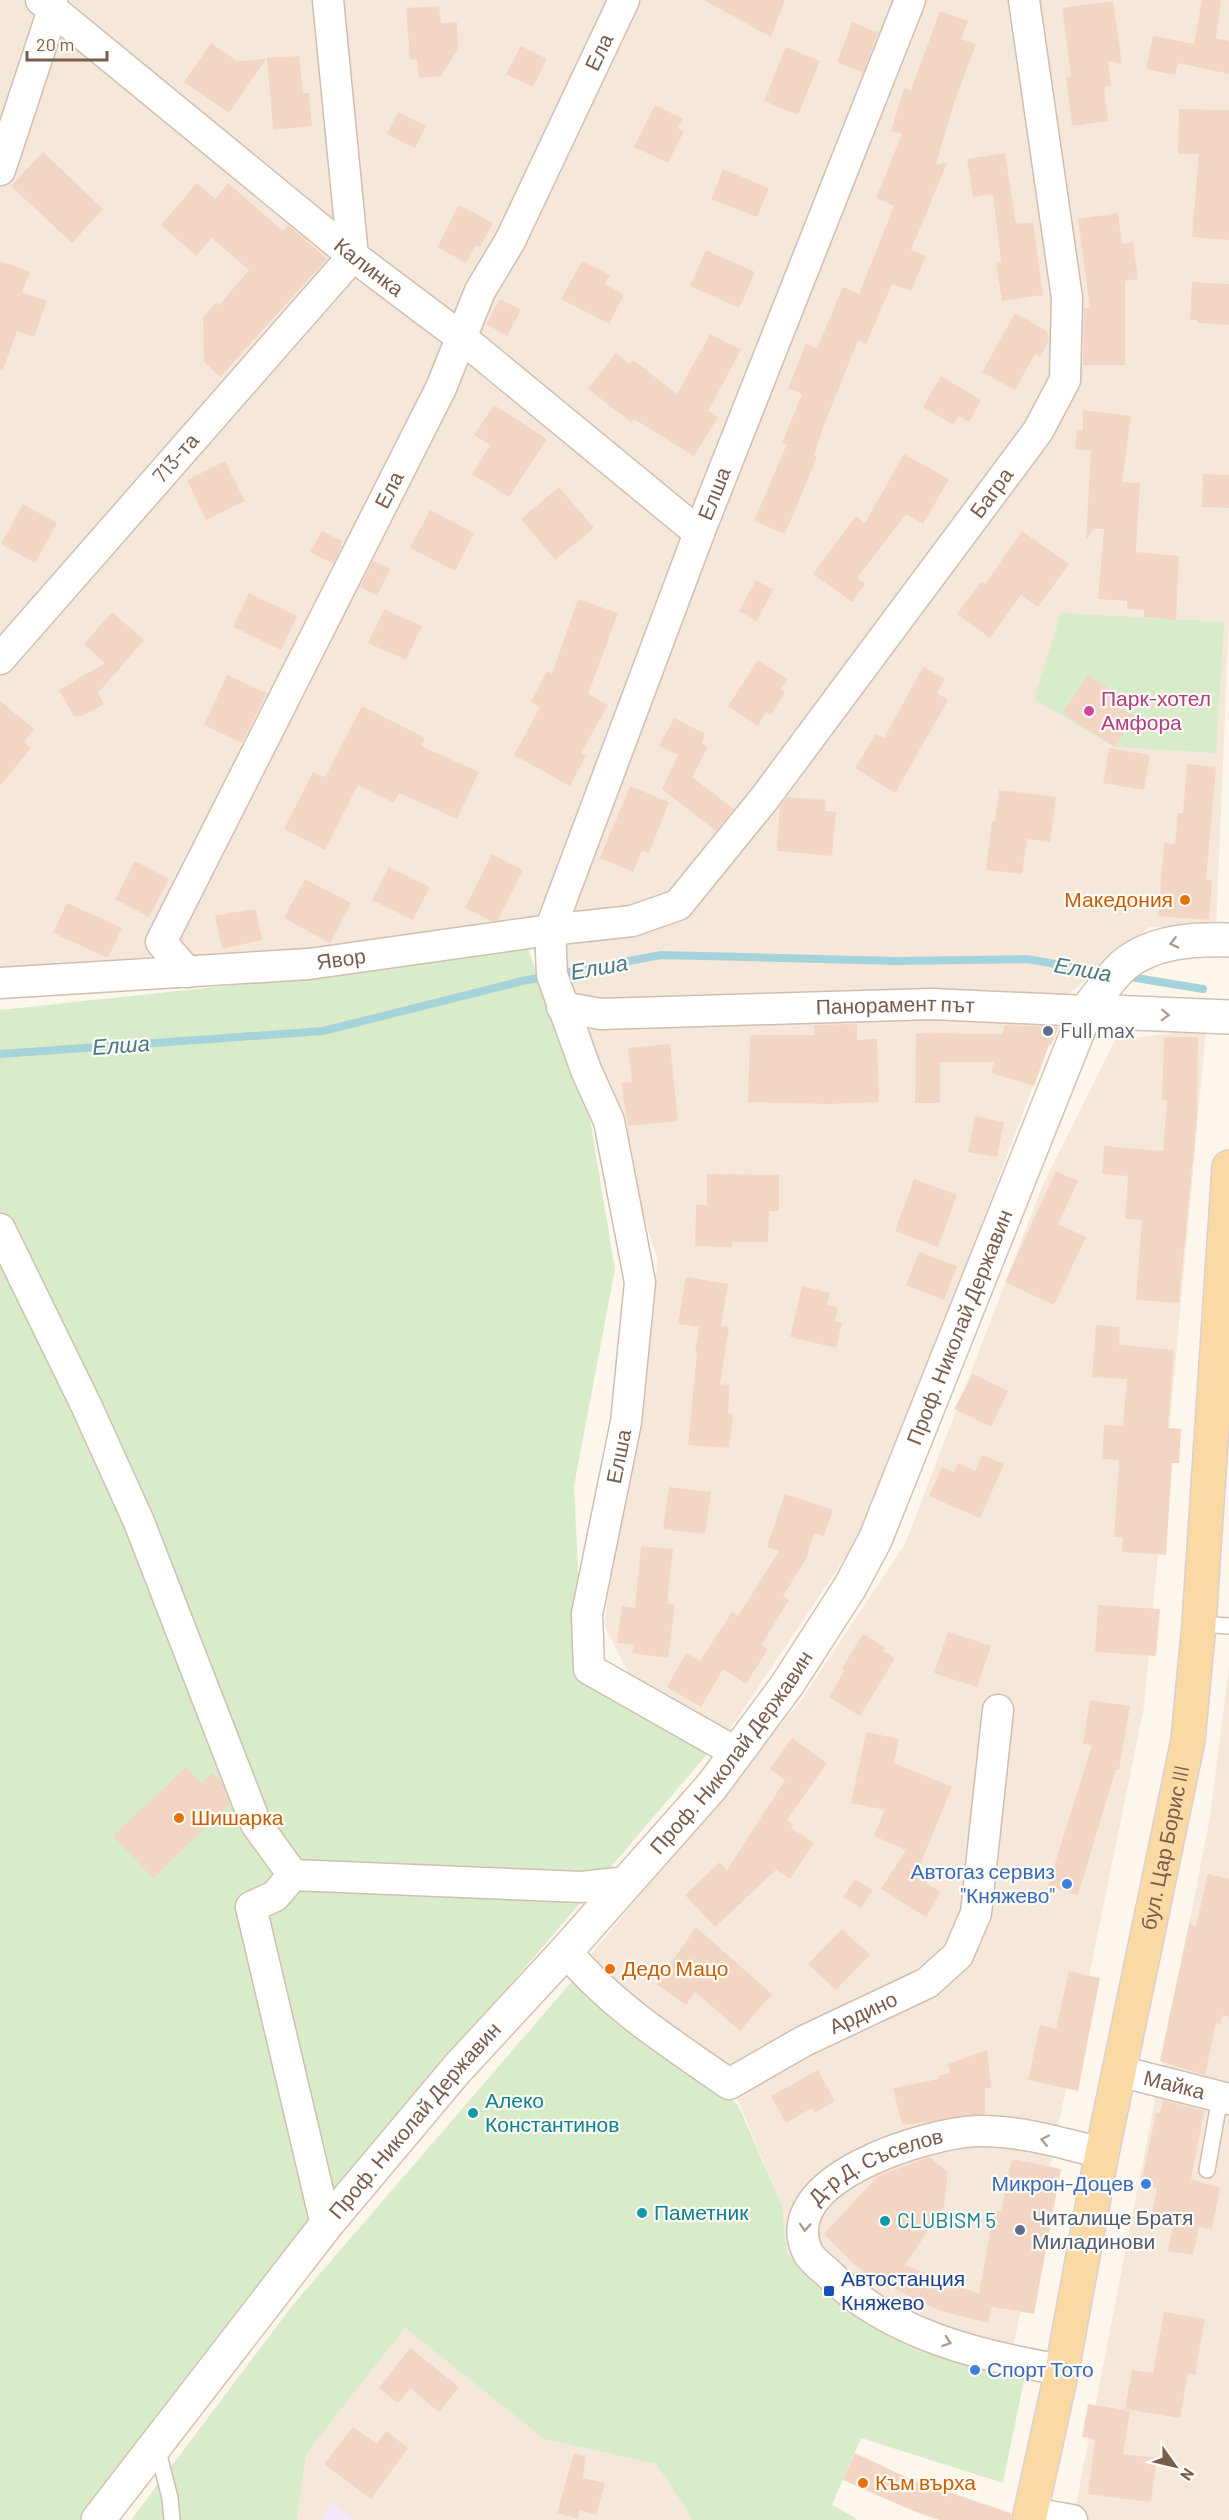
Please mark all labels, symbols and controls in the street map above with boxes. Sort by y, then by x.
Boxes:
scale bar [27,24,106,62]
street label: Ела [578,29,617,74]
text: 20 m [36,33,74,55]
street label: Калинка [330,232,409,301]
street label: 713-та [146,427,203,487]
street label: Багра [964,462,1018,522]
street label: Елша [691,463,735,523]
street label: Ела [368,467,408,512]
place label: Парк-хотел Амфора [1101,685,1211,734]
marker: Парк-хотел Амфора [1082,704,1096,718]
place label: Македония [1064,886,1173,911]
marker: Македония [1178,893,1192,907]
one-way arrow [1169,936,1179,949]
street label: Явор [315,942,367,974]
water label: Елша [568,948,629,984]
water label: Елша [1053,950,1114,986]
street label: Панорамент път [815,990,976,1018]
one-way arrow [1161,1008,1170,1021]
place label: Full max [1060,1017,1135,1042]
marker: Full max [1041,1024,1055,1038]
water label: Елша [91,1029,151,1059]
street label: Проф. Николай Державин [900,1206,1017,1448]
street label: Елша [600,1426,635,1485]
street label: Проф. Николай Державин [644,1645,817,1858]
street label: бул. Цар Борис III [1135,1763,1193,1932]
place label: Шишарка [191,1804,284,1829]
marker: Шишарка [172,1811,186,1825]
place label: Автогаз сервиз "Княжево" [910,1858,1055,1907]
marker: Автогаз сервиз "Княжево" [1060,1877,1074,1891]
place label: Дедо Мацо [622,1955,728,1980]
marker: Дедо Мацо [603,1962,617,1976]
street label: Ардино [824,1985,901,2039]
street label: Проф. Николай Державин [323,2016,505,2223]
street label: Майка [1141,2064,1208,2104]
place label: Алеко Константинов [485,2087,619,2136]
marker: Алеко Константинов [466,2106,480,2120]
street label: Д-р Д. Съселов [802,2122,945,2209]
one-way arrow [1040,2134,1050,2147]
place label: Микрон-Доцев [992,2170,1134,2195]
marker: Микрон-Доцев [1139,2177,1153,2191]
place label: Паметник [654,2199,749,2224]
place label: Читалище Братя Миладинови [1032,2204,1193,2253]
marker: Паметник [635,2206,649,2220]
place label: CLUBISM 5 [897,2207,996,2232]
marker: CLUBISM 5 [878,2214,892,2228]
one-way arrow [799,2223,812,2232]
marker: Читалище Братя Миладинови [1013,2223,1027,2237]
place label: Автостанция Княжево [841,2265,965,2314]
marker: Автостанция Княжево [822,2284,836,2298]
one-way arrow [941,2334,952,2347]
place label: Спорт Тото [987,2356,1094,2381]
marker: Спорт Тото [968,2363,982,2377]
north arrow [1145,2436,1205,2496]
text: N [1177,2465,1199,2484]
place label: Към върха [875,2469,976,2494]
marker: Към върха [856,2476,870,2490]

